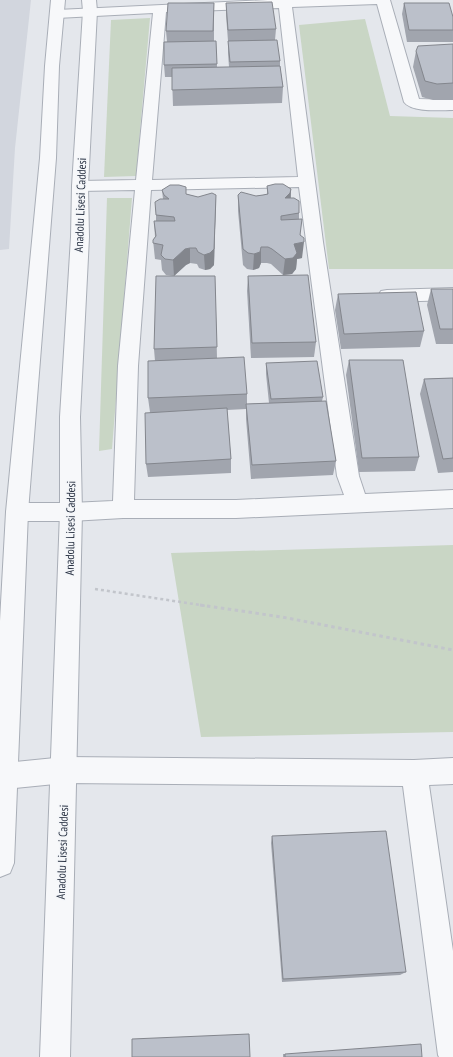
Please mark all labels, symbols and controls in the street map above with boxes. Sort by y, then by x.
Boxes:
street label: Anadolu Lisesi Caddesi [71,157,89,253]
street label: Anadolu Lisesi Caddesi [62,481,78,575]
street label: Anadolu Lisesi Caddesi [53,804,71,900]

